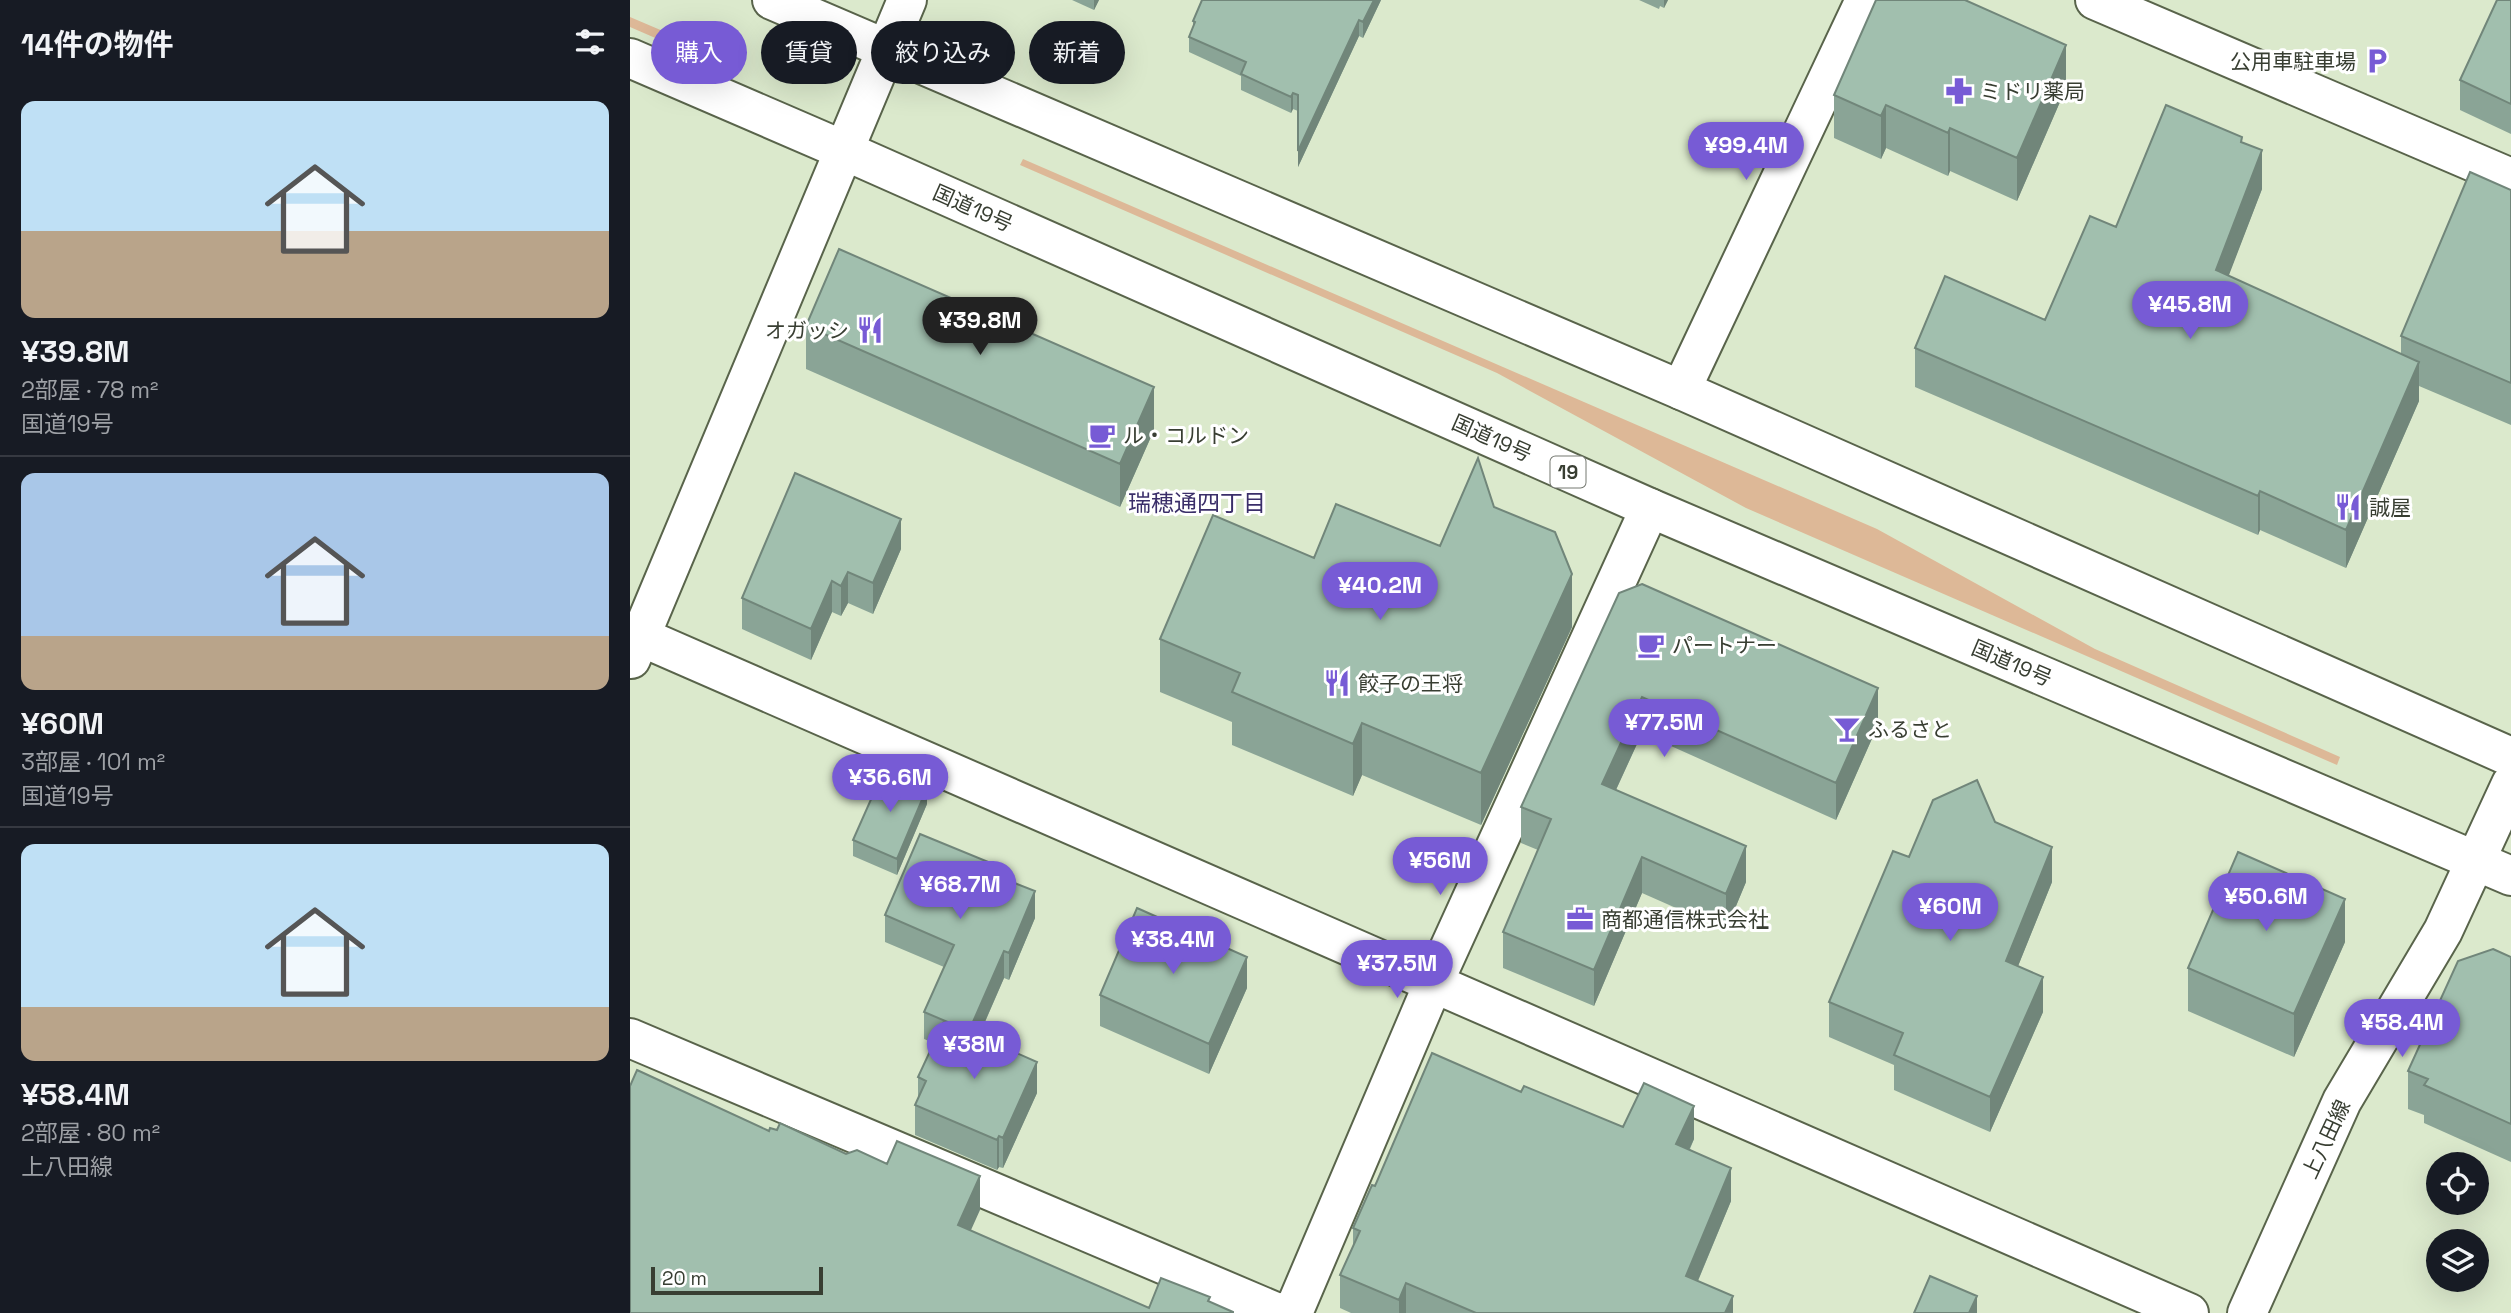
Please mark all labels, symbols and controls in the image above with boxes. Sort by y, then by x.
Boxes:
chip: 購入 [651,21,747,84]
chip: 賃貸 [761,21,857,84]
chip: 絞り込み [871,21,1015,84]
chip: 新着 [1029,21,1125,84]
icon: filters [571,23,609,61]
text: 14件の物件 [21,25,174,64]
parking icon: 公用車駐車場 [2362,46,2392,76]
place label: 公用車駐車場 [2230,48,2356,75]
pharmacy icon: ミドリ薬局 [1944,76,1974,106]
place label: ミドリ薬局 [1980,78,2085,105]
pin: ¥99.4M [1689,122,1803,182]
text: ¥99.4M [1704,130,1788,160]
icon: home [252,146,378,272]
street label: 国道19号 [929,178,1017,238]
pin: ¥45.8M [2133,282,2247,341]
text: ¥45.8M [2148,289,2232,319]
pin: ¥39.8M [923,298,1037,357]
text: ¥39.8M [938,305,1022,335]
restaurant icon: オガッシ [855,315,885,345]
place label: オガッシ [765,317,849,344]
text: ¥39.8M [21,332,129,371]
text: 2部屋 · 78 m² [21,375,158,405]
street label: 国道19号 [1448,408,1536,468]
text: 国道19号 [21,409,114,439]
cafe icon: ル・コルドン [1087,420,1117,450]
place label: ル・コルドン [1123,422,1249,449]
road number: 19 [1550,457,1586,488]
district label: 瑞穂通四丁目 [1128,488,1266,518]
restaurant icon: 誠屋 [2333,492,2363,522]
place label: 誠屋 [2369,494,2411,521]
icon: home [252,518,378,644]
pin: ¥40.2M [1323,562,1437,622]
text: ¥40.2M [1338,570,1422,600]
cafe icon: パートナー [1636,630,1666,660]
place label: パートナー [1672,632,1777,659]
street label: 国道19号 [1968,634,2056,692]
restaurant icon: 餃子の王将 [1322,668,1352,698]
place label: 餃子の王将 [1358,670,1463,697]
pin: ¥77.5M [1607,700,1721,759]
text: ¥60M [21,704,104,743]
text: ¥77.5M [1624,707,1704,737]
bar icon: ふるさと [1832,714,1862,744]
place label: ふるさと [1868,716,1952,743]
text: 3部屋 · 101 m² [21,747,165,777]
pin: ¥36.6M [833,754,947,814]
text: ¥36.6M [848,762,932,792]
text: 国道19号 [21,781,114,811]
pin: ¥56M [1399,838,1481,897]
text: ¥56M [1409,845,1471,875]
pin: ¥68.7M [903,862,1017,921]
text: ¥68.7M [919,869,1001,899]
pin: ¥50.6M [2209,874,2323,933]
text: ¥50.6M [2224,881,2308,911]
pin: ¥60M [1909,884,1991,943]
icon: home [252,889,378,1015]
text: ¥60M [1918,891,1982,921]
office icon: 商都通信株式会社 [1565,904,1595,934]
place label: 商都通信株式会社 [1601,906,1769,933]
pin: ¥38.4M [1116,916,1230,976]
text: ¥38.4M [1131,924,1215,954]
pin: ¥37.5M [1340,940,1454,1000]
text: ¥37.5M [1357,948,1437,978]
pin: ¥58.4M [2345,1000,2459,1059]
text: ¥58.4M [2360,1007,2444,1037]
pin: ¥38M [933,1021,1015,1081]
text: ¥38M [943,1029,1005,1059]
text: ¥58.4M [21,1075,130,1114]
street label: 上八田線 [2296,1095,2356,1183]
text: 2部屋 · 80 m² [21,1118,160,1148]
text: 上八田線 [21,1152,113,1182]
map controls [2426,1152,2489,1292]
button: locate [2426,1152,2489,1215]
button: layers [2426,1229,2489,1292]
scale bar [651,1264,822,1296]
text: 20 m [662,1266,707,1291]

